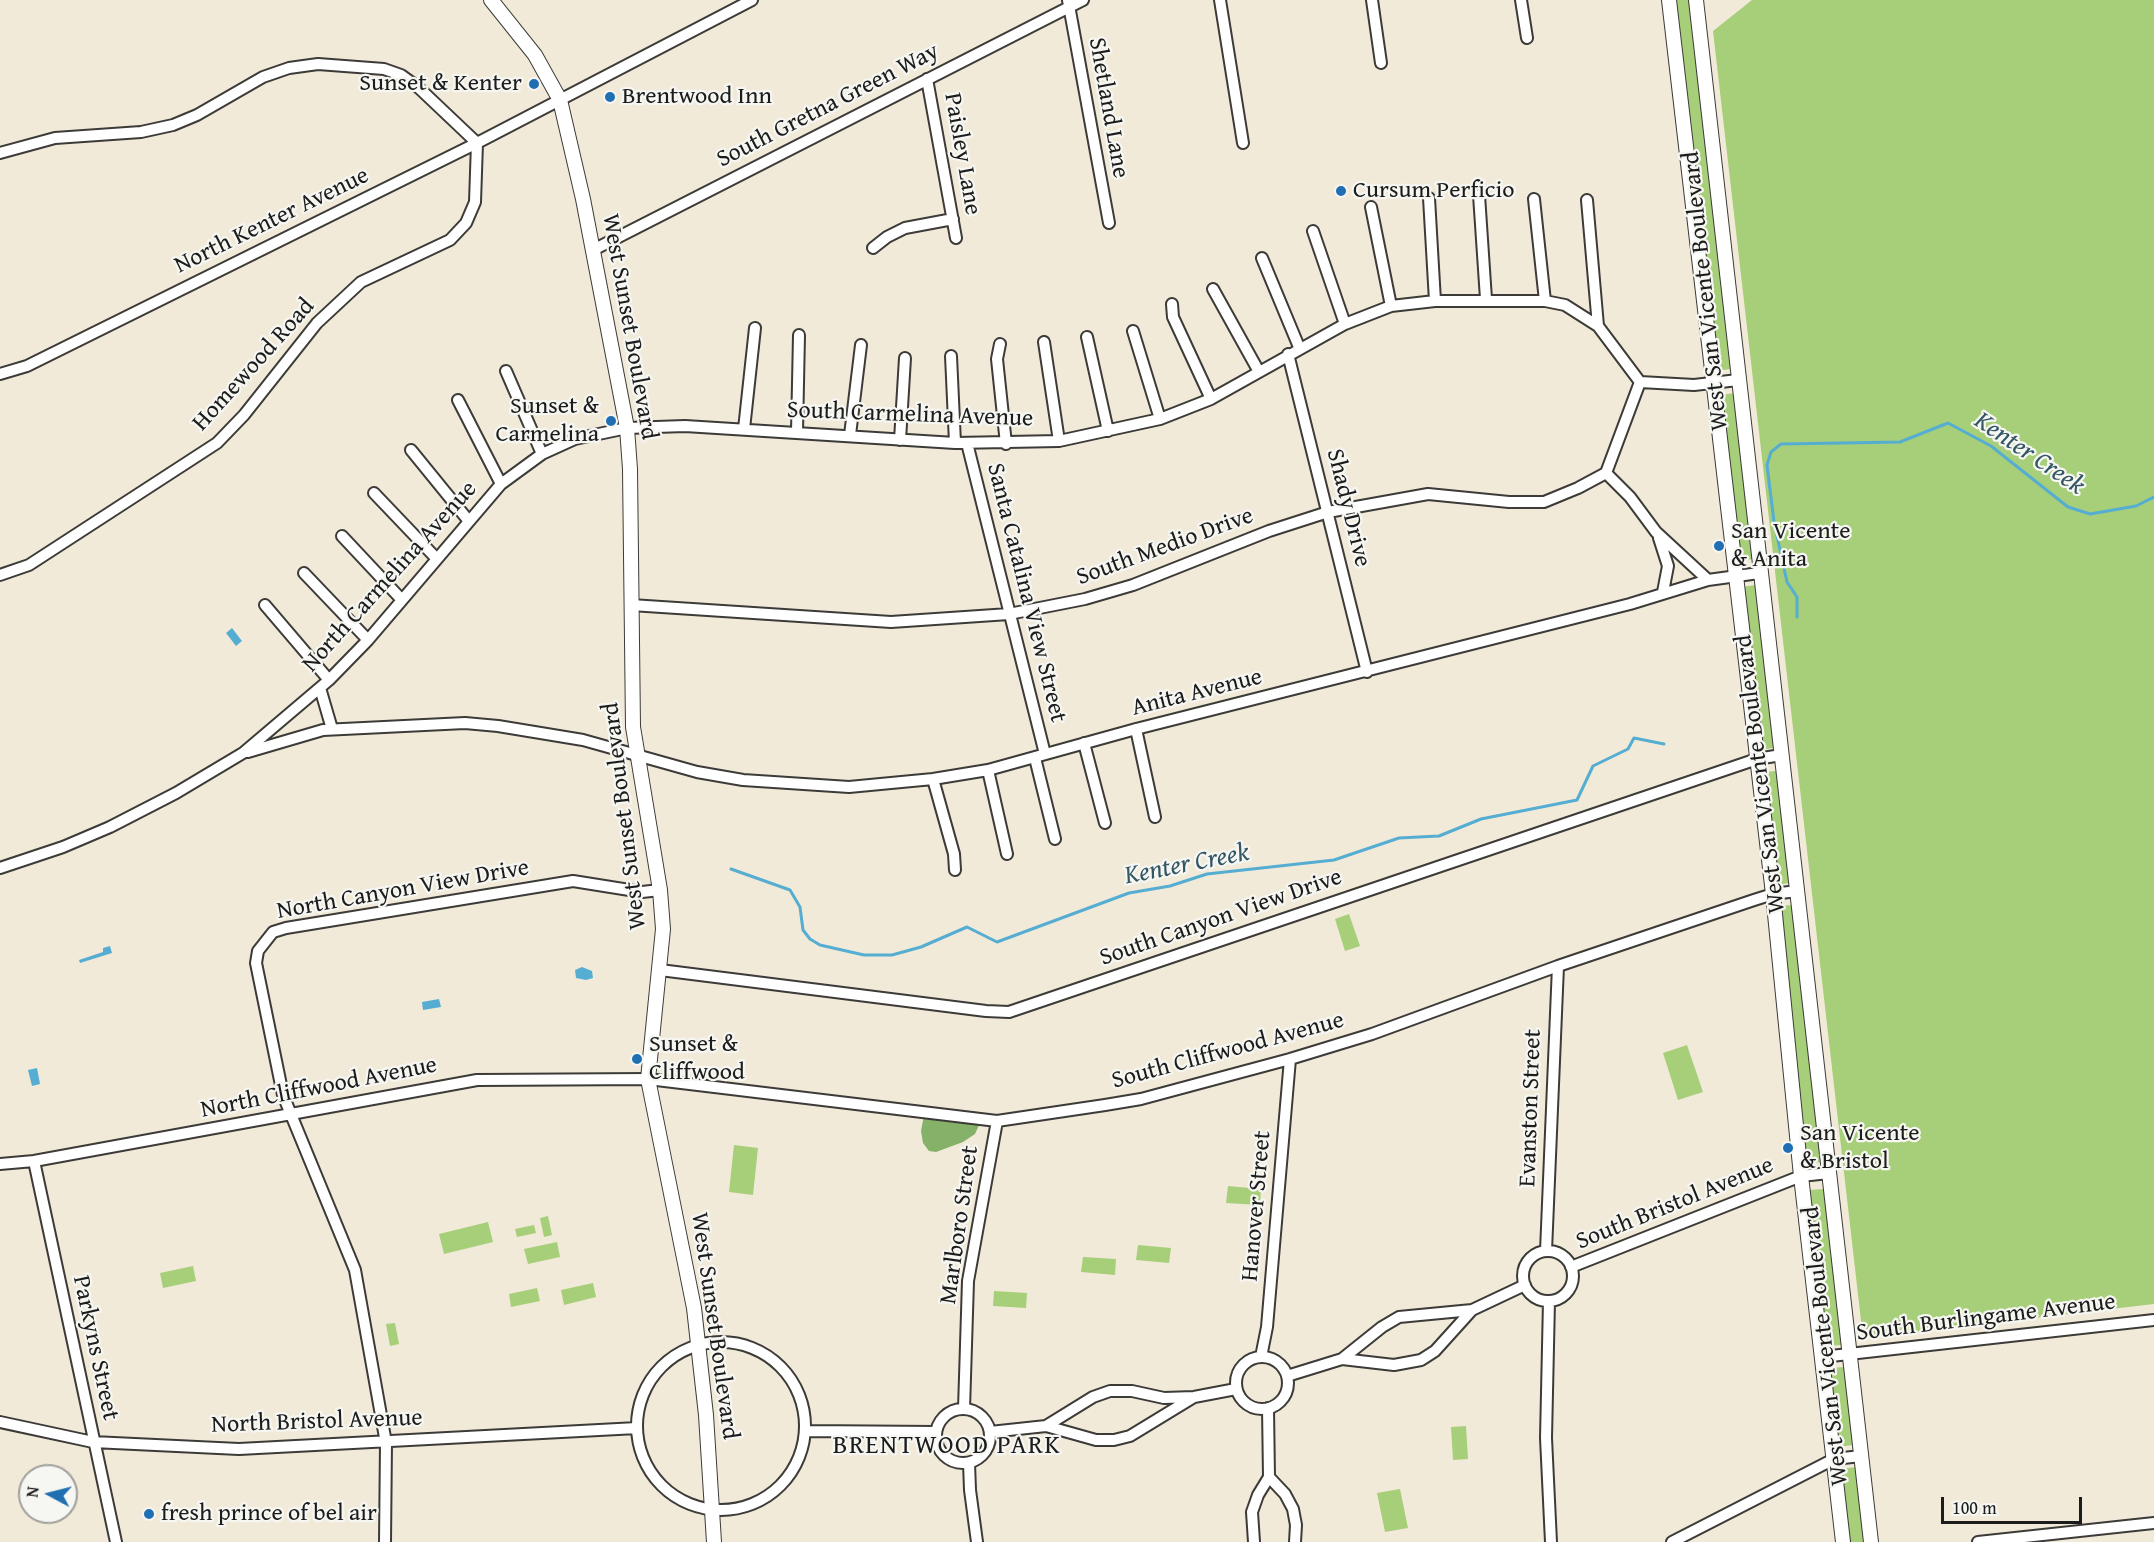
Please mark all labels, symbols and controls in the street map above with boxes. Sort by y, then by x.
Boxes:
street label: Shetland Lane [1081,35,1135,181]
street label: South Gretna Green Way [712,37,944,175]
place label: Sunset & Kenter [359,70,522,98]
marker: Sunset & Kenter [527,77,541,91]
place label: Brentwood Inn [622,83,772,111]
marker: Brentwood Inn [603,90,617,104]
street label: Paisley Lane [937,91,987,217]
street label: West San Vicente Boulevard [1677,150,1735,432]
street label: North Kenter Avenue [170,161,374,281]
place label: Cursum Perficio [1353,177,1514,205]
marker: Cursum Perficio [1334,184,1348,198]
street label: West Sunset Boulevard [595,212,663,442]
street label: Homewood Road [187,293,321,437]
place label: Sunset & Carmelina [496,393,599,449]
street label: South Carmelina Avenue [786,396,1034,434]
water label: Kenter Creek [1968,406,2090,502]
marker: Sunset & Carmelina [604,414,618,428]
street label: Shady Drive [1319,446,1377,570]
street label: Santa Catalina View Street [980,460,1072,726]
street label: North Carmelina Avenue [296,475,484,679]
street label: South Medio Drive [1073,502,1257,592]
place label: San Vicente & Anita [1731,518,1850,574]
marker: San Vicente & Anita [1712,539,1726,553]
street label: West San Vicente Boulevard [1730,633,1792,915]
street label: Anita Avenue [1129,663,1265,723]
street label: West Sunset Boulevard [597,701,653,931]
water label: Kenter Creek [1122,838,1252,892]
street label: North Canyon View Drive [275,854,531,926]
street label: South Canyon View Drive [1096,863,1346,973]
street label: South Cliffwood Avenue [1109,1006,1347,1096]
street label: Evanston Street [1514,1028,1548,1188]
place label: Sunset & Cliffwood [649,1031,745,1087]
street label: North Cliffwood Avenue [198,1051,440,1125]
marker: Sunset & Cliffwood [630,1052,644,1066]
place label: San Vicente & Bristol [1800,1120,1919,1176]
street label: Hanover Street [1236,1130,1278,1282]
marker: San Vicente & Bristol [1781,1141,1795,1155]
street label: Marlboro Street [935,1144,985,1306]
street label: South Bristol Avenue [1572,1151,1778,1257]
street label: West San Vicente Boulevard [1797,1205,1855,1487]
street label: West Sunset Boulevard [684,1211,744,1441]
street label: Parkyns Street [66,1273,124,1423]
street label: South Burlingame Avenue [1855,1288,2117,1348]
street label: North Bristol Avenue [211,1404,423,1440]
district label: BRENTWOOD PARK [833,1430,1061,1462]
north arrow [18,1464,78,1524]
text: N [20,1485,45,1499]
scale bar [1944,1485,2085,1523]
text: 100 m [1952,1494,1997,1521]
place label: fresh prince of bel air [161,1500,377,1528]
marker: fresh prince of bel air [142,1507,156,1521]

